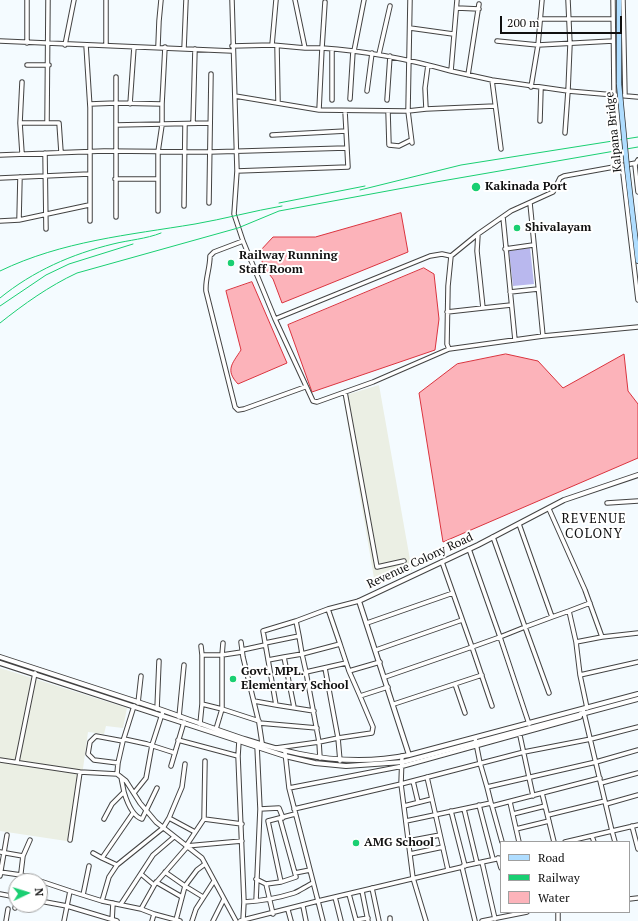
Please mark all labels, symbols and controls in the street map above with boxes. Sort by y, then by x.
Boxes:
scale bar [502,8,624,34]
text: 200 m [507,15,539,30]
street label: Kalpana Bridge [603,91,625,173]
place label: Kakinada Port [485,180,567,194]
marker: Kakinada Port [470,181,482,193]
place label: Shivalayam [525,221,591,235]
marker: Shivalayam [512,223,522,233]
place label: Railway Running Staff Room [239,249,337,277]
marker: Railway Running Staff Room [226,258,236,268]
district label: REVENUE COLONY [561,511,627,542]
street label: Revenue Colony Road [365,530,475,592]
place label: Govt. MPL. Elementary School [241,665,349,693]
marker: Govt. MPL. Elementary School [228,674,238,684]
place label: AMG School [364,836,434,850]
marker: AMG School [351,838,361,848]
legend [500,841,630,913]
text: Road [538,850,565,865]
text: Railway [538,870,580,885]
north arrow [8,873,48,913]
text: N [32,888,46,897]
text: Water [538,890,570,905]

